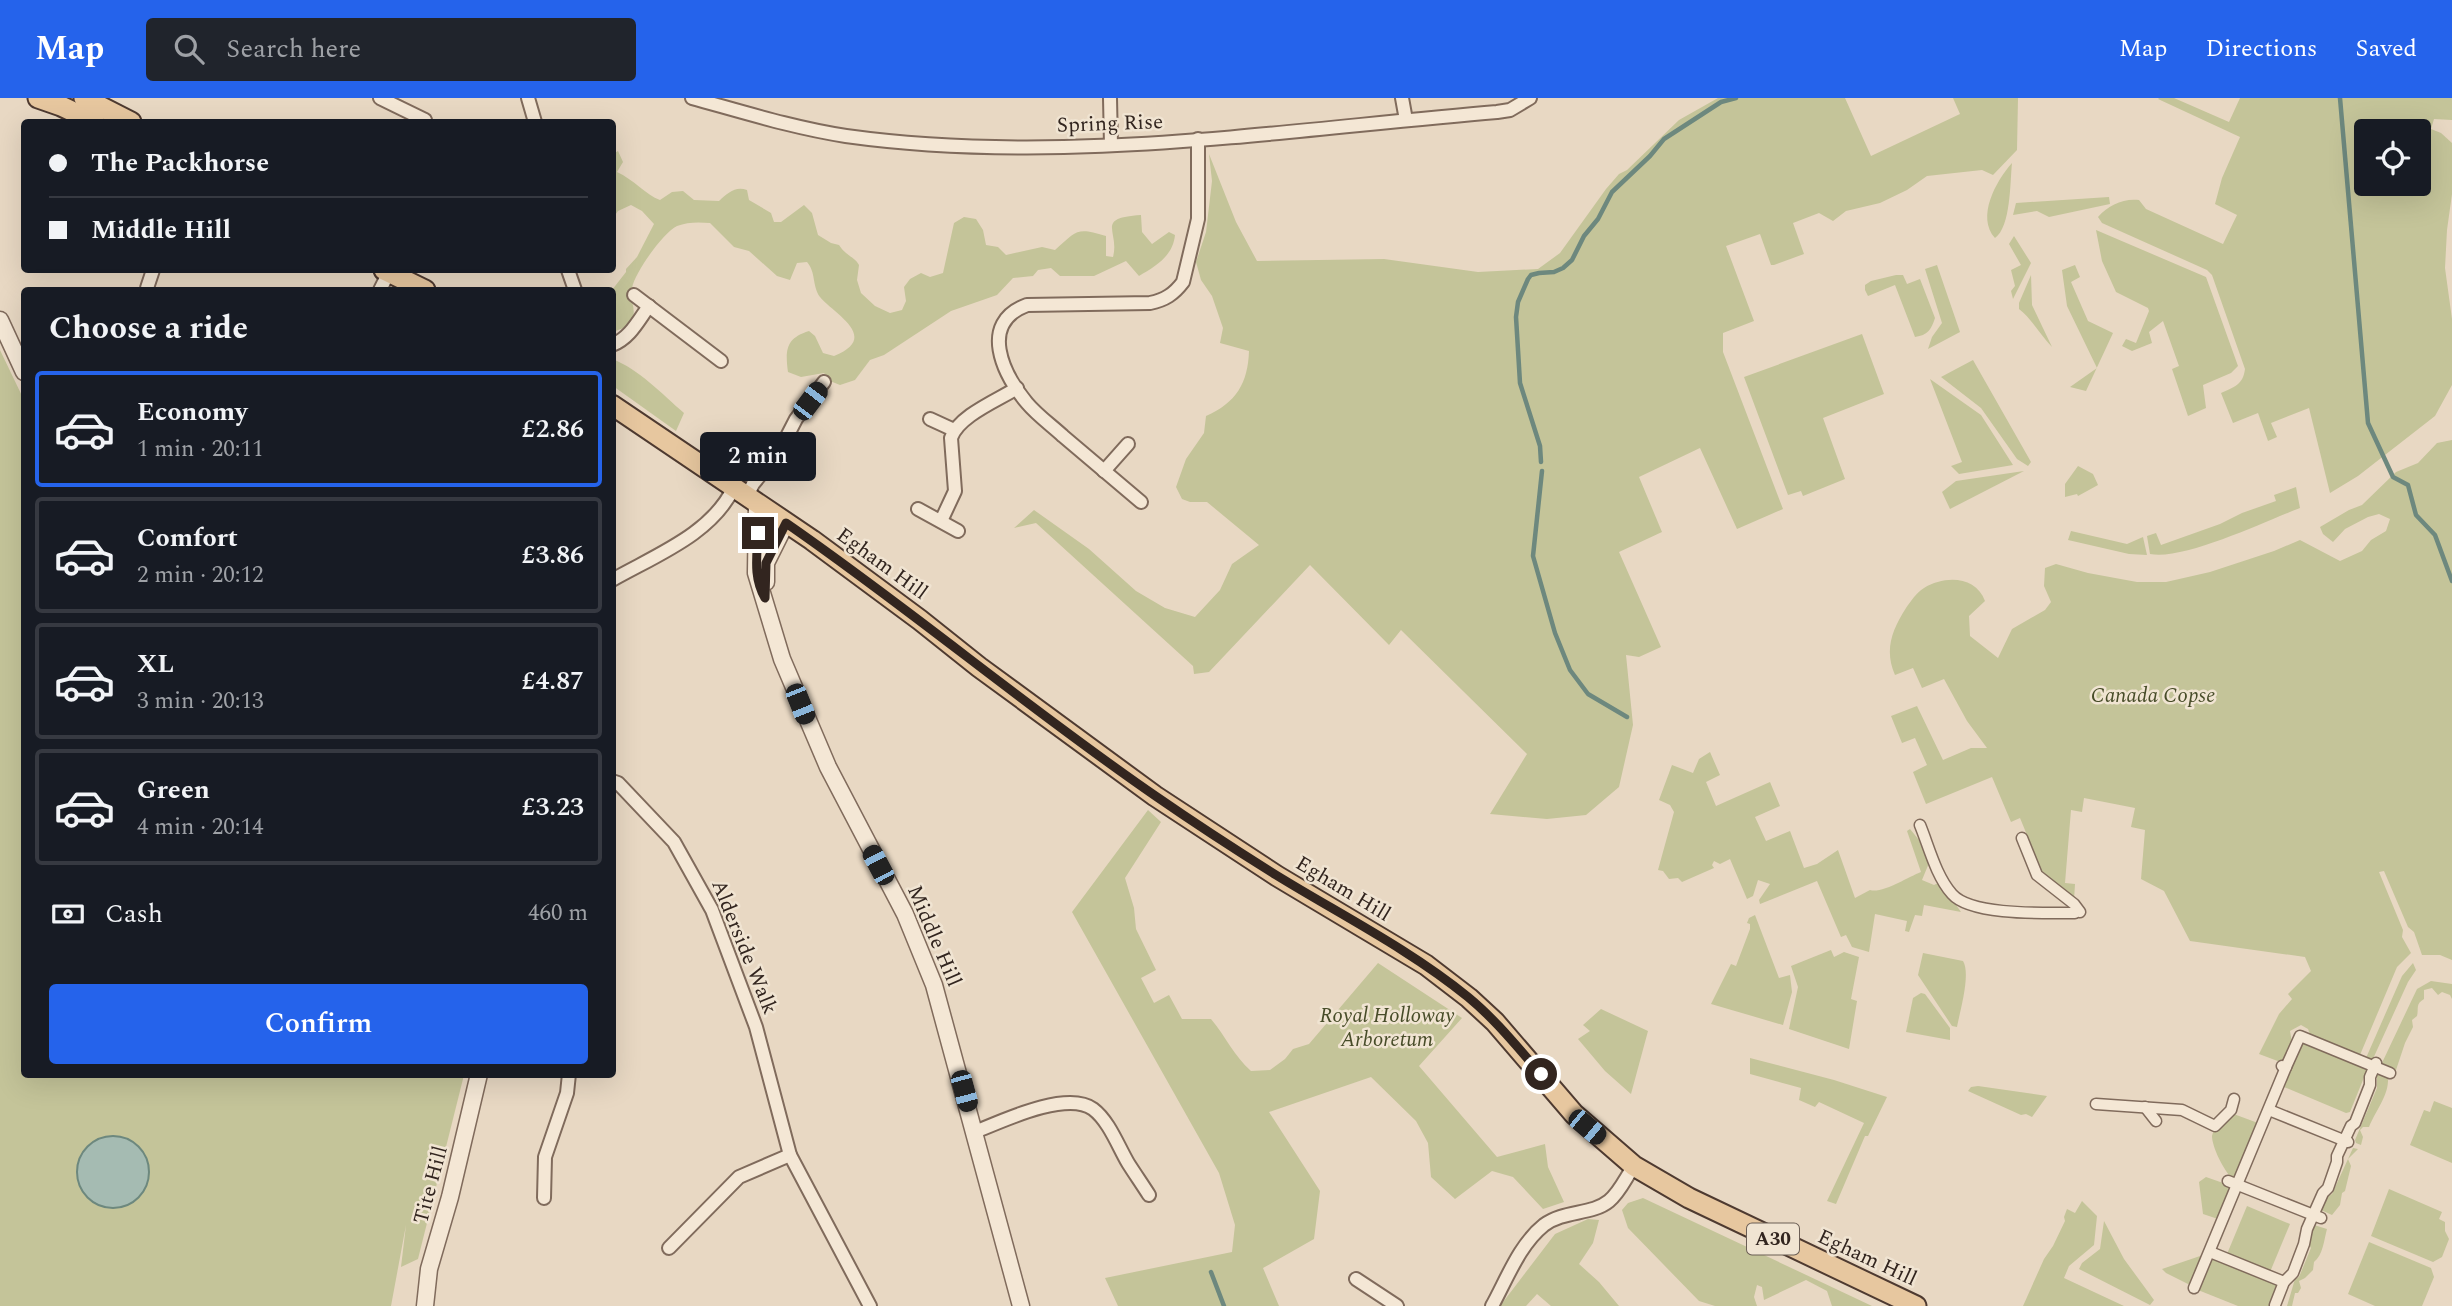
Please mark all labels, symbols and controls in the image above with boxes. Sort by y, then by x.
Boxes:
search box [146,18,636,81]
text: Map [35,24,104,74]
text: Search here [226,29,361,69]
icon: search [170,30,208,68]
text: Map [2119,31,2167,67]
text: Directions [2205,31,2317,67]
text: Saved [2355,31,2417,67]
street label: Spring Rise [1056,106,1164,142]
map controls [2354,119,2431,196]
button: locate [2354,119,2431,196]
text: The Packhorse [91,143,269,183]
text: Middle Hill [91,210,231,250]
text: Choose a ride [49,304,248,353]
car [789,378,832,424]
text: Economy [137,392,247,432]
icon: car [53,398,116,461]
text: £2.86 [521,409,584,449]
text: 1 min · 20:11 [137,432,264,467]
callout: 2 min [700,432,816,480]
text: 2 min [728,439,788,474]
route end [742,517,774,549]
text: Comfort [137,518,238,558]
street label: Egham Hill [829,520,935,608]
icon: car [53,524,116,587]
text: £3.86 [521,535,584,575]
text: 2 min · 20:12 [137,558,264,593]
text: XL [137,644,174,684]
icon: car [53,650,116,713]
text: £4.87 [521,661,584,701]
park label: Canada Copse [2091,680,2215,712]
car [783,681,818,727]
text: 3 min · 20:13 [137,684,264,719]
text: Green [137,770,210,810]
icon: car [53,776,116,839]
text: £3.23 [521,787,584,827]
text: 4 min · 20:14 [137,810,264,845]
car [859,842,898,888]
street label: Egham Hill [1289,848,1397,930]
street label: Alderside Walk [702,875,786,1020]
street label: Middle Hill [898,880,970,992]
text: Cash [105,894,163,934]
icon: cash [49,895,87,933]
text: 460 m [528,896,588,931]
button: Confirm [49,984,588,1064]
park label: Royal Holloway Arboretum [1320,1000,1455,1056]
route start [1525,1058,1557,1090]
car [949,1068,980,1114]
car [1565,1105,1610,1149]
street label: Tite Hill [405,1142,457,1228]
street label: Egham Hill [1812,1221,1922,1295]
road number: A30 [1747,1224,1799,1254]

